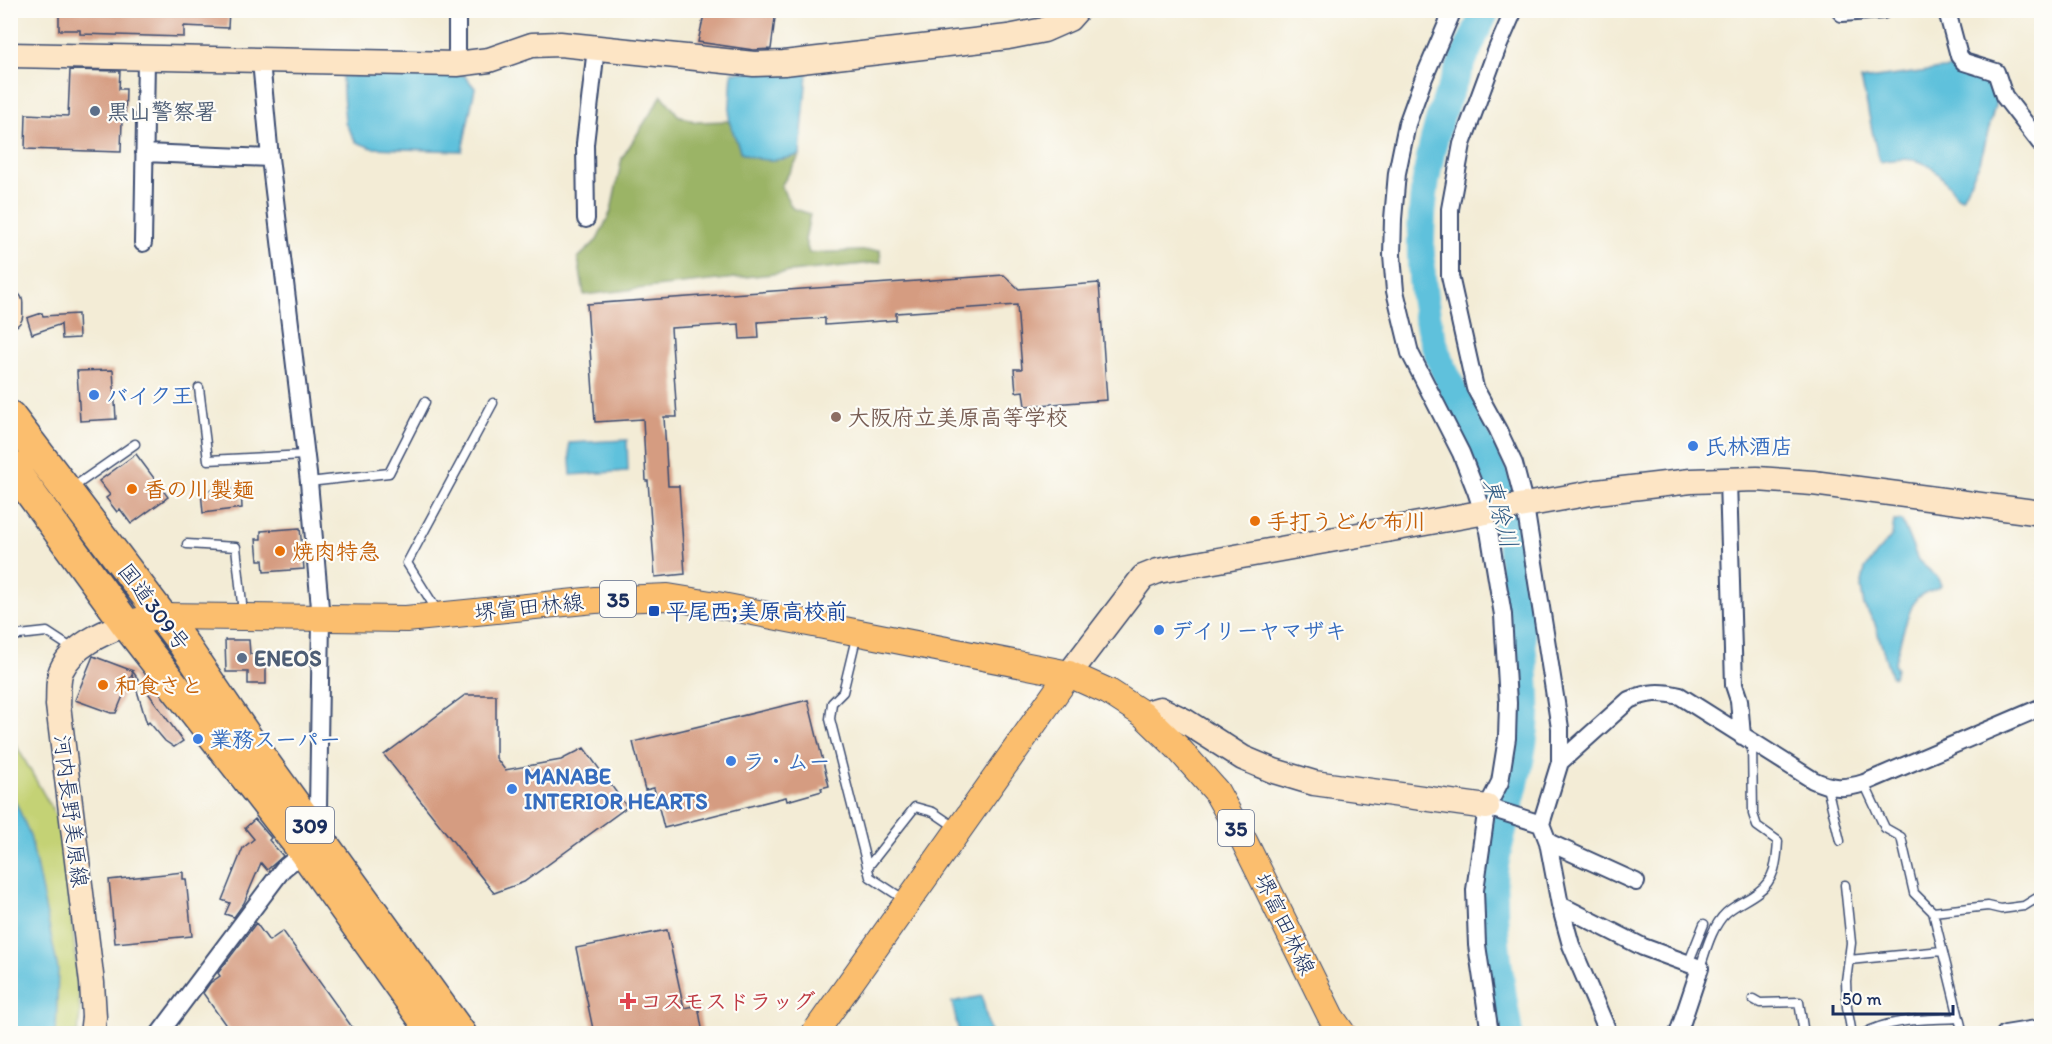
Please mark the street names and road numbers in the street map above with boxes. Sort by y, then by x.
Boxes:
street label: 国道309号 [112,558,196,656]
road number: 35 [600,581,636,617]
street label: 堺富田林線 [473,588,585,626]
street label: 河内長野美原線 [48,733,94,889]
road number: 309 [286,807,334,843]
road number: 35 [1218,810,1254,846]
street label: 堺富田林線 [1249,869,1321,979]

